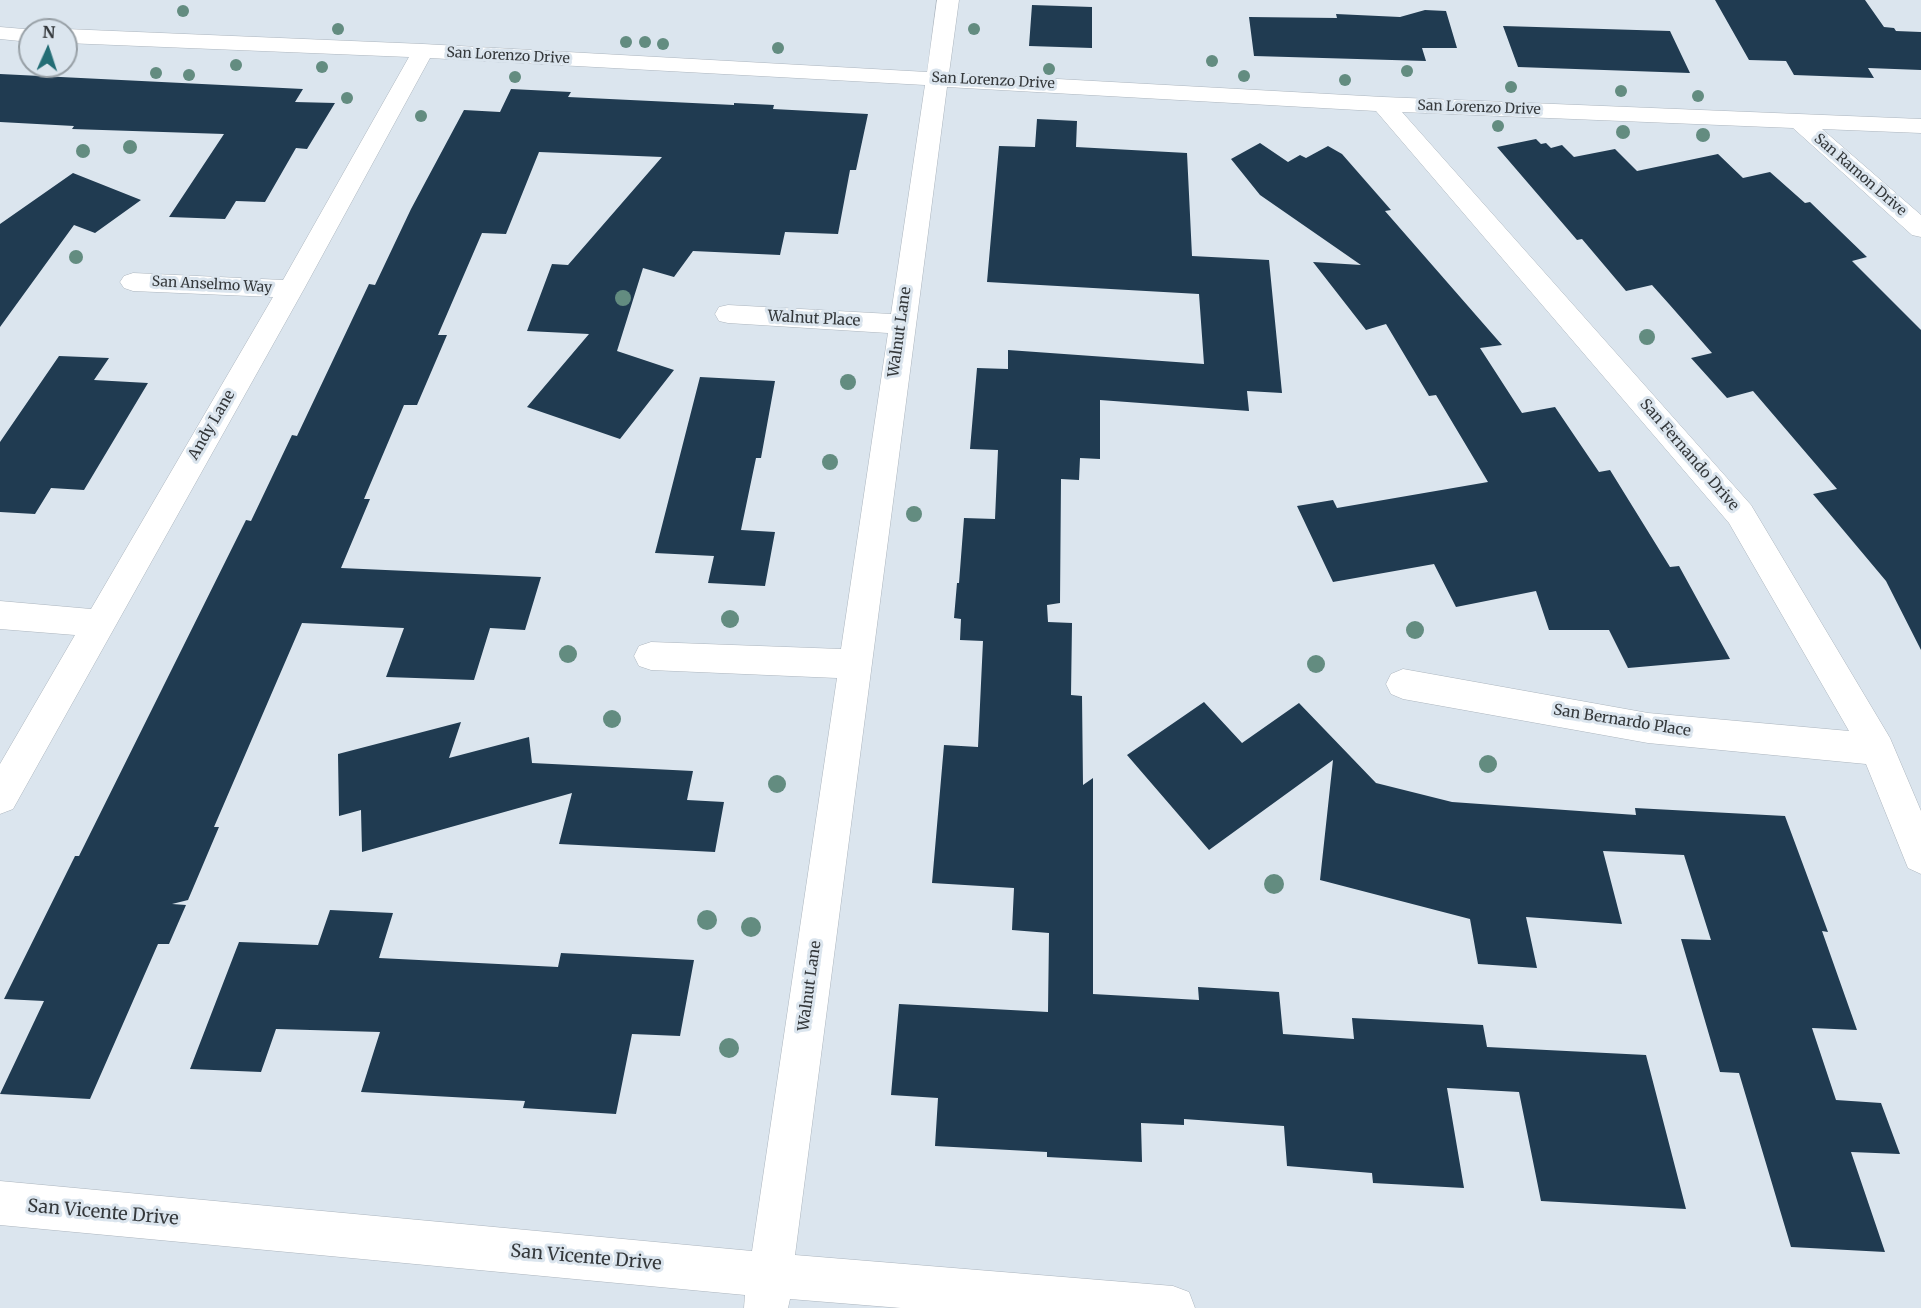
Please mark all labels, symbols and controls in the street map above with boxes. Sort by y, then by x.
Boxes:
north arrow [18,18,78,78]
text: N [42,22,56,42]
street label: San Lorenzo Drive [446,44,570,68]
street label: San Lorenzo Drive [931,69,1055,93]
street label: San Lorenzo Drive [1417,97,1541,119]
street label: San Ramon Drive [1810,130,1910,220]
street label: San Anselmo Way [151,273,273,297]
street label: Walnut Lane [885,286,915,378]
street label: Walnut Place [767,308,861,330]
street label: Andy Lane [185,387,239,463]
street label: San Fernando Drive [1636,395,1742,515]
street label: San Bernardo Place [1552,701,1692,741]
street label: Walnut Lane [795,940,825,1032]
street label: San Vicente Drive [27,1196,179,1230]
street label: San Vicente Drive [510,1241,662,1275]

